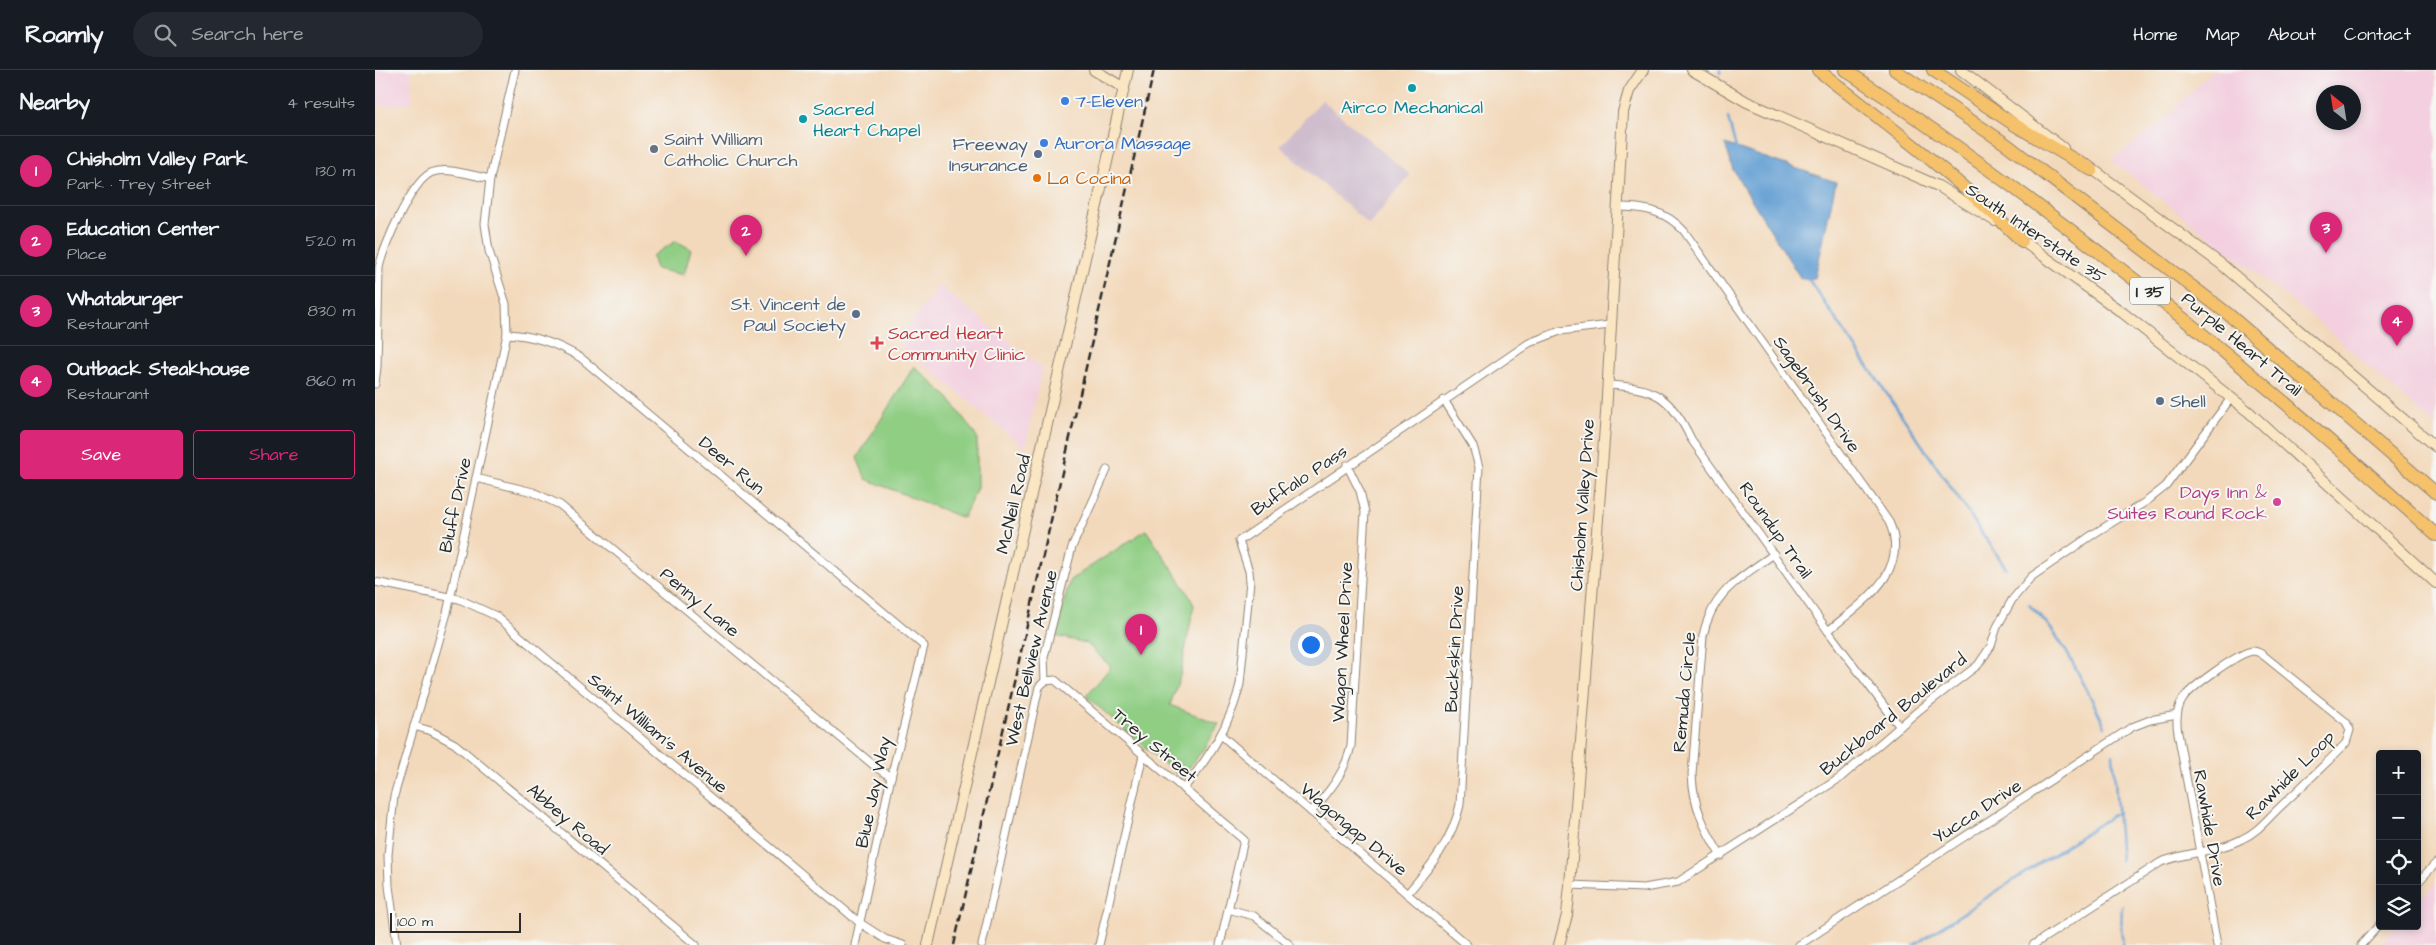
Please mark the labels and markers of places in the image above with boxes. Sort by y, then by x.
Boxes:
marker: Airco Mechanical [1406,82,1418,94]
place label: 7-Eleven [1075,89,1143,114]
marker: 7-Eleven [1059,95,1071,107]
place label: Airco Mechanical [1341,95,1483,120]
place label: Sacred Heart Chapel [813,97,921,143]
marker: Sacred Heart Chapel [797,113,809,125]
place label: Saint William Catholic Church [664,127,797,173]
place label: Aurora Massage [1054,131,1192,157]
place label: Freeway Insurance [949,132,1028,178]
marker: Aurora Massage [1038,137,1050,149]
marker: Saint William Catholic Church [648,143,660,155]
marker: Freeway Insurance [1032,148,1044,160]
place label: La Cocina [1047,166,1131,191]
marker: La Cocina [1031,172,1043,184]
pin: 3 [2310,212,2342,253]
pin: 2 [730,215,762,256]
place label: St. Vincent de Paul Society [731,292,846,339]
pin: 4 [2381,305,2413,346]
marker: St. Vincent de Paul Society [850,308,862,320]
place label: Sacred Heart Community Clinic [888,321,1026,368]
marker: Sacred Heart Community Clinic [870,336,884,350]
place label: Shell [2170,389,2206,414]
marker: Shell [2154,395,2166,407]
place label: Days Inn & Suites Round Rock [2107,480,2267,526]
marker: Days Inn & Suites Round Rock [2271,496,2283,508]
pin: 1 [1125,614,1157,655]

